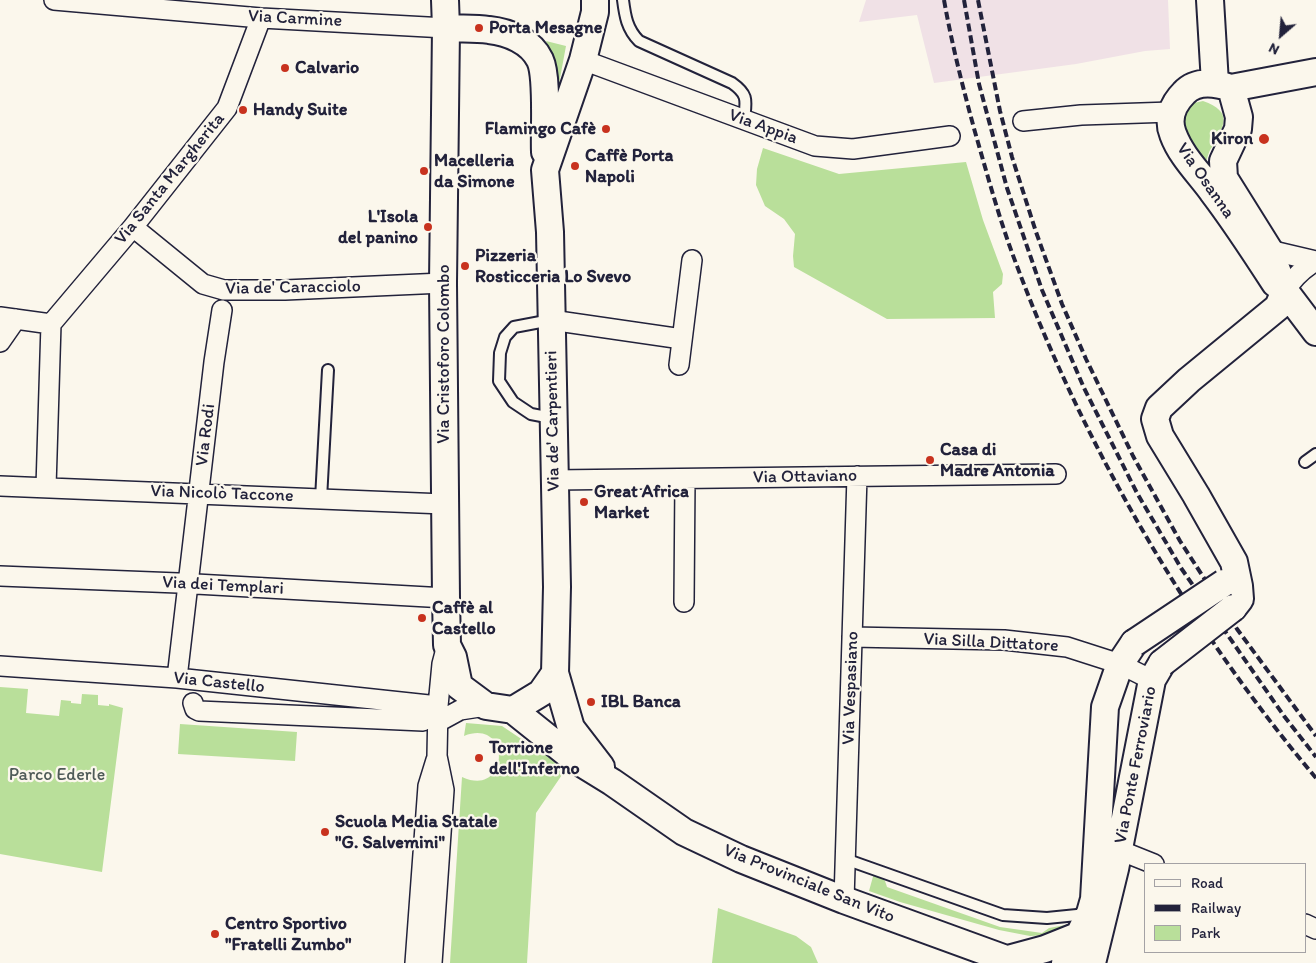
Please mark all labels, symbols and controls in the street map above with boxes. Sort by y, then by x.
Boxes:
street label: Via Carmine [247,6,343,32]
north arrow [1256,10,1306,60]
place label: Porta Mesagne [489,17,602,39]
marker: Porta Mesagne [473,22,485,34]
text: N [1266,39,1282,59]
place label: Calvario [295,57,359,79]
marker: Calvario [279,62,291,74]
place label: Handy Suite [253,99,347,121]
marker: Handy Suite [237,104,249,116]
street label: Via Appia [726,105,800,149]
street label: Via Santa Margherita [110,109,230,249]
place label: Flamingo Cafè [485,118,596,140]
marker: Flamingo Cafè [600,123,612,135]
place label: Kiron [1211,128,1253,150]
marker: Kiron [1257,132,1271,146]
street label: Via Osanna [1171,139,1239,223]
place label: Caffè Porta Napoli [585,145,673,188]
place label: Macelleria da Simone [434,150,515,192]
marker: Caffè Porta Napoli [569,160,581,172]
marker: Macelleria da Simone [418,165,430,177]
place label: L'Isola del panino [338,206,418,248]
marker: L'Isola del panino [422,221,434,233]
place label: Pizzeria Rosticceria Lo Svevo [475,245,631,288]
marker: Pizzeria Rosticceria Lo Svevo [459,260,471,272]
street label: Via Cristoforo Colombo [433,264,455,444]
street label: Via de' Caracciolo [225,276,361,300]
street label: Via de' Carpentieri [541,350,565,492]
street label: Via Rodi [191,403,221,467]
place label: Casa di Madre Antonia [940,439,1055,482]
marker: Casa di Madre Antonia [924,454,936,466]
street label: Via Ottaviano [753,465,857,489]
street label: Via Nicolò Taccone [150,481,294,507]
place label: Great Africa Market [594,481,689,524]
marker: Great Africa Market [578,496,590,508]
street label: Via dei Templari [162,572,284,600]
place label: Caffè al Castello [432,597,496,640]
marker: Caffè al Castello [416,612,428,624]
street label: Via Silla Dittatore [923,629,1059,657]
street label: Via Vespasiano [838,631,864,745]
street label: Via Castello [172,667,266,699]
street label: Via Ponte Ferroviario [1110,684,1162,846]
place label: IBL Banca [601,691,681,713]
marker: IBL Banca [585,696,597,708]
place label: Torrione dell'Inferno [489,737,580,780]
marker: Torrione dell'Inferno [473,752,485,764]
park label: Parco Ederle [9,764,105,786]
place label: Scuola Media Statale "G. Salvemini" [335,811,497,854]
marker: Scuola Media Statale "G. Salvemini" [319,826,331,838]
street label: Via Provinciale San Vito [720,840,898,928]
legend [1144,863,1306,953]
text: Road [1191,874,1223,892]
text: Railway [1191,899,1241,917]
place label: Centro Sportivo "Fratelli Zumbo" [225,913,352,956]
text: Park [1191,924,1221,942]
marker: Centro Sportivo "Fratelli Zumbo" [209,928,221,940]

